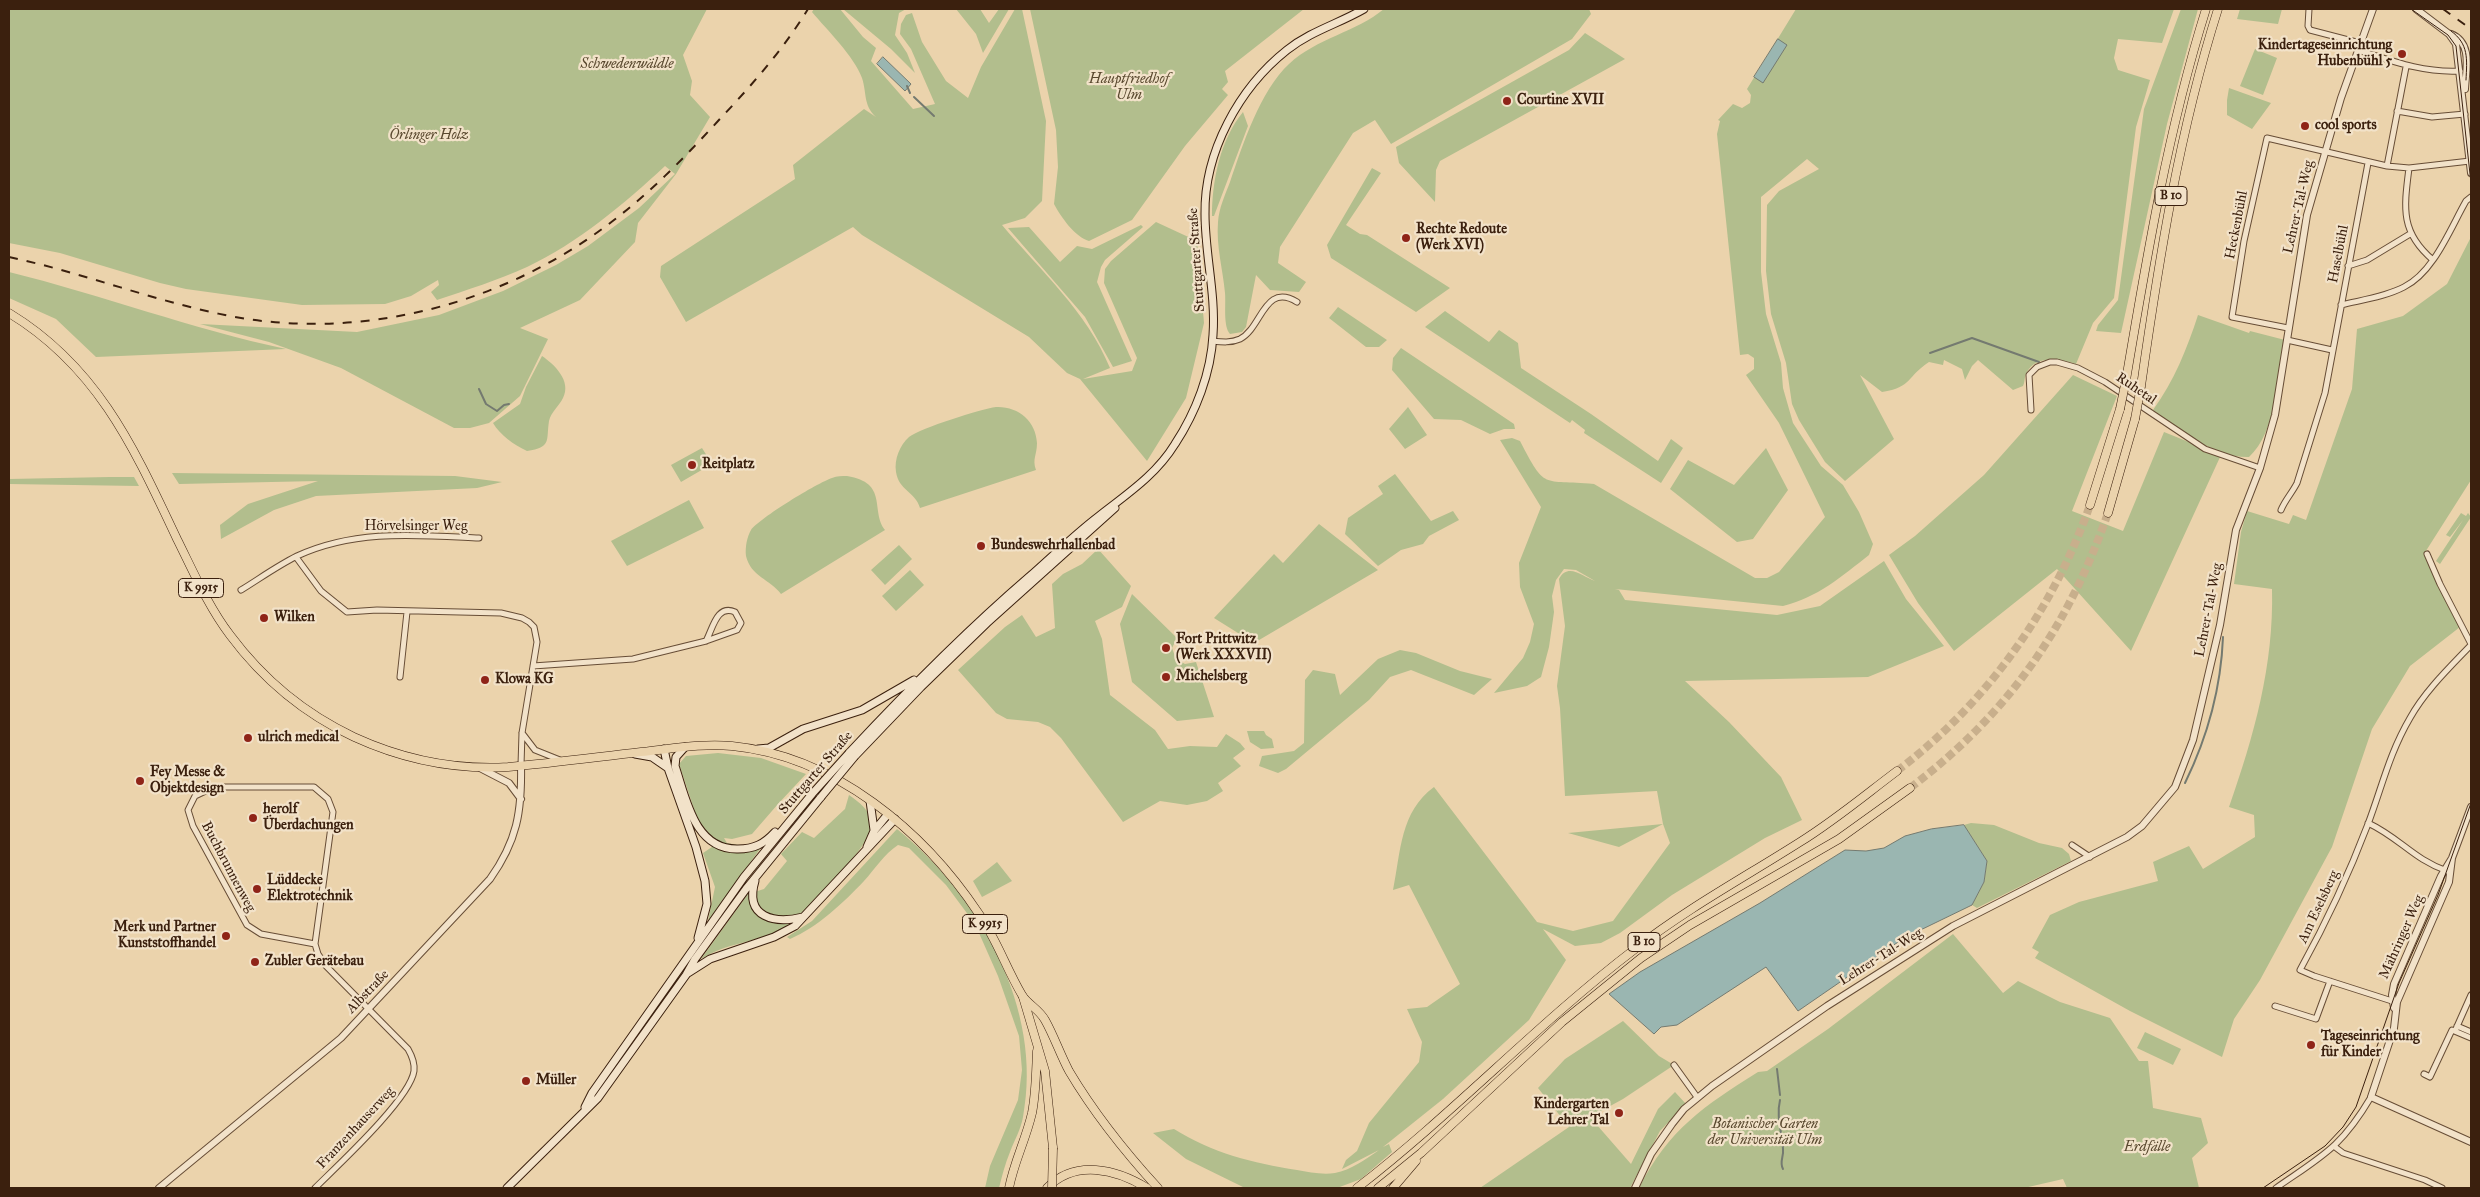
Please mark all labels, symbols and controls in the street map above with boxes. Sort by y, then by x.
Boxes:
place label: Kindertageseinrichtung Hubenbühl 5 [2258,38,2392,70]
marker: Kindertageseinrichtung Hubenbühl 5 [2396,48,2408,60]
park label: Schwedenwäldle [581,57,673,73]
park label: Hauptfriedhof Ulm [1089,72,1169,104]
place label: Courtine XVII [1517,93,1604,109]
marker: Courtine XVII [1501,95,1513,107]
place label: cool sports [2315,118,2377,134]
marker: cool sports [2299,120,2311,132]
park label: Örlinger Holz [389,128,469,144]
street label: Lehrer-Tal-Weg [2280,159,2318,255]
road number: B 10 [2155,187,2187,206]
street label: Heckenbühl [2222,189,2252,261]
street label: Stuttgarter Straße [1185,207,1209,313]
place label: Rechte Redoute (Werk XVI) [1416,222,1507,254]
street label: Haselbühl [2325,224,2353,284]
marker: Rechte Redoute (Werk XVI) [1400,232,1412,244]
street label: Ruhetal [2112,369,2160,409]
place label: Reitplatz [702,457,754,473]
marker: Reitplatz [686,459,698,471]
street label: Hörvelsinger Weg [365,519,467,535]
place label: Bundeswehrhallenbad [991,538,1115,554]
marker: Bundeswehrhallenbad [975,540,987,552]
street label: Lehrer-Tal-Weg [2192,562,2226,658]
road number: K 9915 [178,578,224,598]
place label: Wilken [274,610,315,626]
marker: Wilken [258,612,270,624]
place label: Fort Prittwitz (Werk XXXVII) [1176,632,1272,664]
marker: Fort Prittwitz (Werk XXXVII) [1160,642,1172,654]
place label: Michelsberg [1176,669,1247,685]
marker: Michelsberg [1160,671,1172,683]
place label: Klowa KG [495,672,554,688]
marker: Klowa KG [479,674,491,686]
street label: Stuttgarter Straße [775,728,857,818]
place label: ulrich medical [258,730,339,746]
marker: ulrich medical [242,732,254,744]
place label: Fey Messe & Objektdesign [150,765,225,798]
marker: Fey Messe & Objektdesign [134,775,146,787]
place label: herolf Überdachungen [263,802,354,834]
marker: herolf Überdachungen [247,812,259,824]
street label: Buchbrunnenweg [197,819,259,915]
street label: Am Eselsberg [2295,868,2343,946]
place label: Lüddecke Elektrotechnik [267,873,353,906]
marker: Lüddecke Elektrotechnik [251,883,263,895]
street label: Mähringer Weg [2376,892,2428,982]
road number: K 9915 [962,914,1008,934]
place label: Merk und Partner Kunststoffhandel [114,920,216,952]
street label: Lehrer-Tal-Weg [1836,925,1926,989]
marker: Merk und Partner Kunststoffhandel [220,930,232,942]
road number: B 10 [1628,932,1660,952]
place label: Zubler Gerätebau [265,954,364,970]
marker: Zubler Gerätebau [249,956,261,968]
street label: Albstraße [343,967,393,1017]
place label: Tageseinrichtung für Kinder [2321,1029,2420,1062]
marker: Tageseinrichtung für Kinder [2305,1039,2317,1051]
place label: Müller [536,1073,576,1089]
marker: Müller [520,1075,532,1087]
street label: Franzenhauserweg [314,1083,398,1173]
place label: Kindergarten Lehrer Tal [1533,1097,1609,1130]
marker: Kindergarten Lehrer Tal [1613,1107,1625,1119]
park label: Botanischer Garten der Universität Ulm [1708,1117,1822,1150]
park label: Erdfälle [2124,1140,2170,1156]

